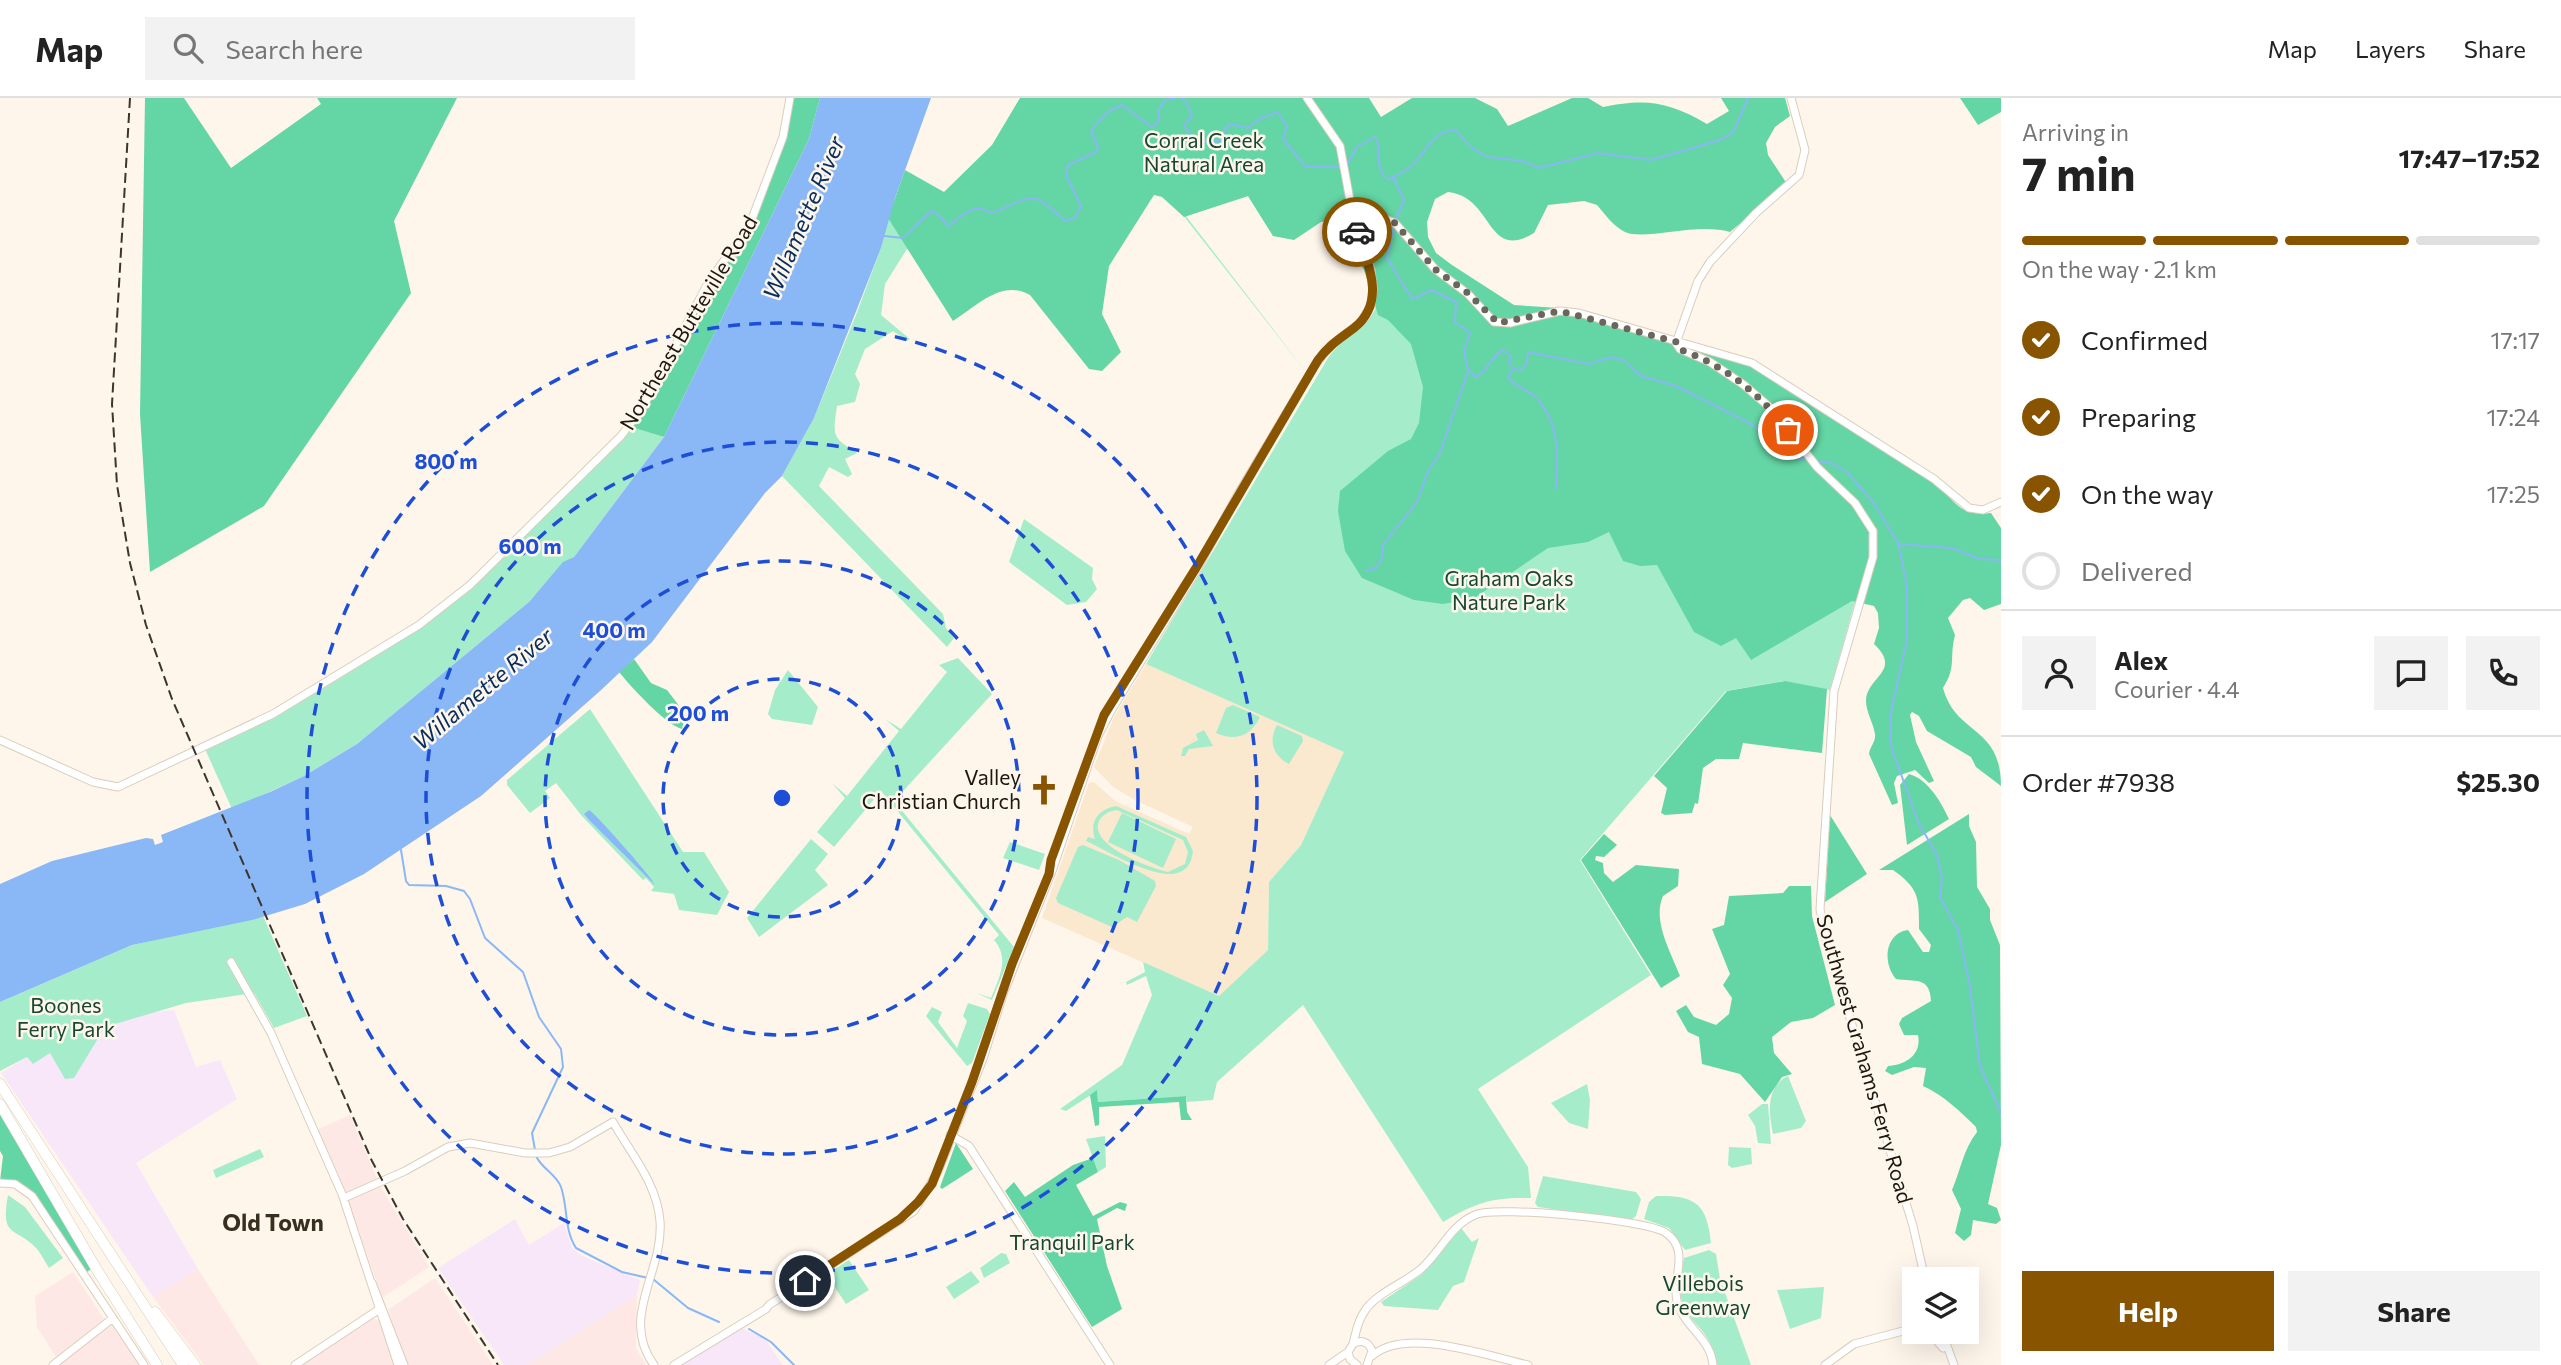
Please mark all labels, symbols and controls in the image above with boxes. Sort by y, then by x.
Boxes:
search box [145,17,635,80]
text: Map [35,28,103,69]
icon: search [169,29,207,67]
text: Search here [225,33,363,64]
text: Map [2268,34,2317,63]
text: Layers [2355,34,2426,63]
text: Share [2464,34,2526,63]
text: Arriving in [2022,118,2129,146]
park label: Corral Creek Natural Area [1144,127,1264,176]
water label: Willamette River [756,131,850,303]
text: 17:47–17:52 [2399,142,2540,173]
text: 7 min [2022,144,2136,200]
courier [1322,197,1392,267]
street label: Northeast Butteville Road [614,210,762,434]
icon: car [1338,213,1376,251]
text: On the way · 2.1 km [2022,255,2217,283]
icon: check [2022,321,2060,359]
text: Confirmed [2081,324,2208,355]
text: 17:17 [2491,326,2540,354]
icon: check [2022,398,2060,436]
pin [1758,400,1818,460]
text: Preparing [2081,401,2196,432]
text: 17:24 [2486,403,2540,431]
icon: bag [1769,411,1807,449]
text: 800 m [414,448,478,473]
icon: check [2022,475,2060,513]
text: On the way [2081,478,2214,509]
text: 17:25 [2487,480,2540,508]
text: 600 m [498,533,562,558]
text: Delivered [2081,555,2192,586]
park label: Graham Oaks Nature Park [1445,565,1574,614]
text: 400 m [582,617,646,642]
water label: Willamette River [406,621,559,755]
button: person [2022,636,2096,710]
button: chat [2374,636,2448,710]
button: phone [2466,636,2540,710]
text: Alex [2114,644,2168,675]
text: Courier · 4.4 [2114,675,2240,703]
text: 200 m [667,700,729,725]
place label: Valley Christian Church [862,764,1021,813]
text: Order #7938 [2022,766,2175,797]
text: $25.30 [2456,766,2540,797]
church icon: Valley Christian Church [1027,773,1061,807]
centre of rings [770,786,794,810]
street label: Southwest Grahams Ferry Road [1812,911,1919,1206]
park label: Boones Ferry Park [17,992,115,1041]
district label: Old Town [222,1208,324,1236]
park label: Tranquil Park [1009,1229,1135,1254]
pin [775,1251,835,1311]
icon: home [786,1262,824,1300]
map controls [1902,1267,1979,1344]
button: layers [1902,1267,1979,1344]
park label: Villebois Greenway [1655,1270,1751,1319]
button: Help [2022,1271,2274,1351]
button: Share [2288,1271,2540,1351]

